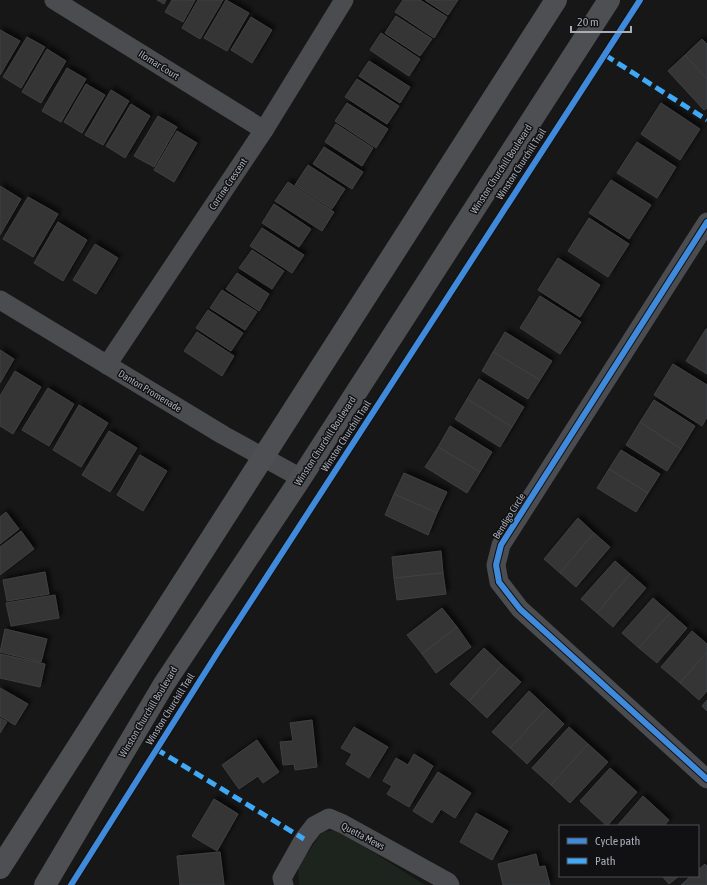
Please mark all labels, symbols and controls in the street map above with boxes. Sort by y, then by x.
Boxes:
scale bar [571,8,631,34]
text: 20 m [577,15,599,29]
street label: Ilomar Court [137,48,181,82]
street label: Winston Churchill Boulevard [468,122,534,216]
street label: Winston Churchill Trail [494,126,548,202]
street label: Corrine Crescent [207,156,249,212]
street label: Danton Promenade [116,368,184,414]
street label: Winston Churchill Boulevard [292,394,358,488]
street label: Winston Churchill Trail [319,398,373,474]
street label: Bendigo Circle [491,491,528,541]
street label: Winston Churchill Boulevard [117,664,180,759]
street label: Winston Churchill Trail [143,671,197,747]
street label: Quetta Mews [339,820,387,852]
legend [559,825,699,877]
text: Cycle path [595,834,640,848]
text: Path [595,854,616,868]

